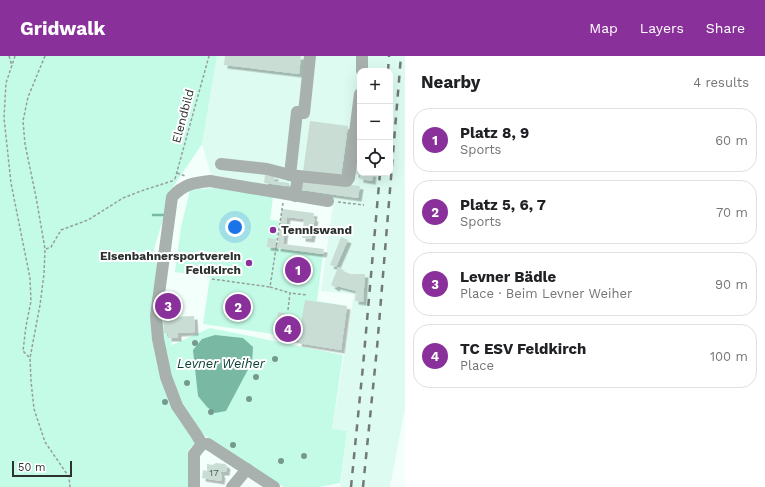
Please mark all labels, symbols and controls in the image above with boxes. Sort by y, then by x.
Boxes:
text: Gridwalk [20,17,105,40]
text: Map [589,20,618,36]
text: Layers [640,20,684,36]
text: Share [706,20,745,36]
map controls [357,68,393,176]
button: + [357,68,393,104]
text: Nearby [421,72,480,92]
text: 4 results [693,75,749,90]
street label: Elendbild [169,88,197,144]
button: − [357,104,393,140]
text: Platz 8, 9 [460,124,529,142]
text: 1 [432,133,438,148]
text: 60 m [715,133,748,148]
button: locate [357,140,393,176]
text: Sports [460,142,501,157]
text: Platz 5, 6, 7 [460,196,546,214]
text: 2 [431,205,439,220]
text: 70 m [716,205,748,220]
text: Sports [460,214,501,229]
your location [225,217,245,237]
place label: Tenniswand [281,223,352,237]
marker: Tenniswand [268,225,278,235]
place label: Eisenbahnersportverein Feldkirch [100,249,241,277]
pin: 1 [285,255,311,285]
marker: Eisenbahnersportverein Feldkirch [244,258,254,268]
text: Levner Bädle [460,268,556,286]
text: 3 [431,277,439,292]
text: 90 m [715,277,748,292]
text: Place · Beim Levner Weiher [460,286,632,301]
pin: 3 [155,291,181,321]
pin: 2 [225,292,251,322]
pin: 4 [275,314,301,344]
text: TC ESV Feldkirch [460,340,586,358]
text: 4 [431,349,439,364]
text: 100 m [710,349,748,364]
water label: Levner Weiher [177,356,266,371]
text: Place [460,358,494,373]
scale bar [12,459,72,478]
text: 50 m [18,461,45,474]
house number: 17 [209,467,219,478]

